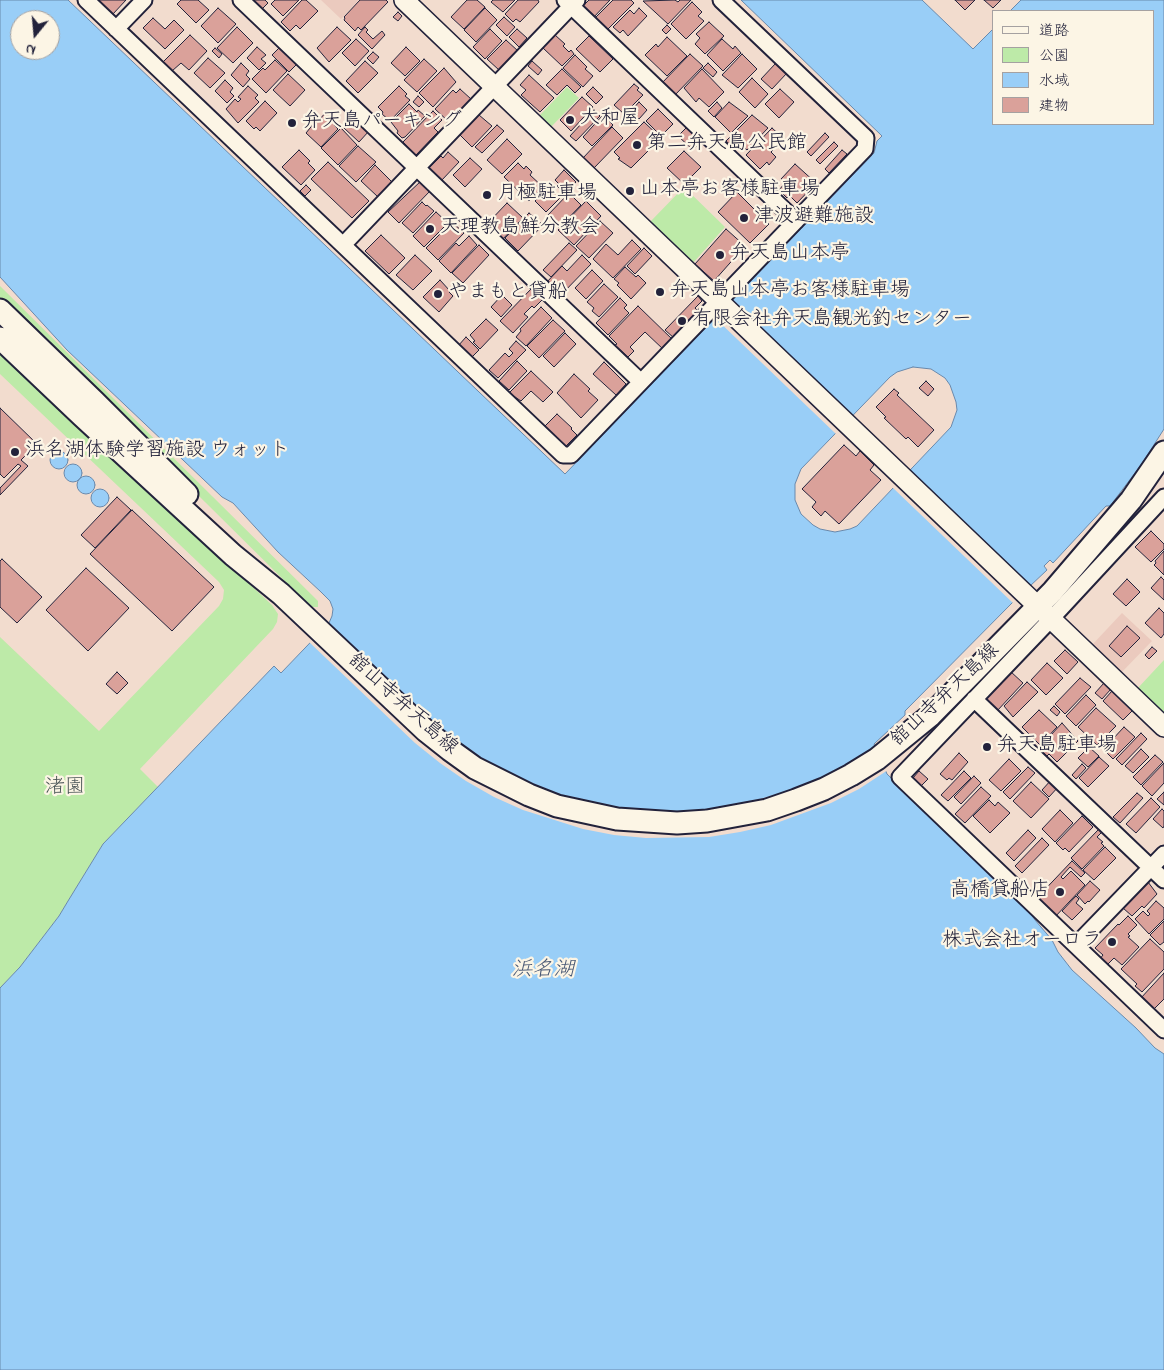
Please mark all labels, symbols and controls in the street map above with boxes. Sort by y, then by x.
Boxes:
north arrow [10,10,60,60]
legend [992,10,1154,125]
text: 道路 [1039,20,1069,42]
text: N [23,37,38,60]
text: 公園 [1039,45,1069,67]
text: 水域 [1039,70,1069,92]
text: 建物 [1039,95,1069,117]
place label: 大和屋 [580,108,640,132]
place label: 弁天島パーキング [302,111,462,135]
marker: 大和屋 [564,114,576,126]
marker: 弁天島パーキング [286,117,298,129]
place label: 第二弁天島公民館 [647,133,807,157]
marker: 第二弁天島公民館 [631,139,643,151]
place label: 山本亭お客様駐車場 [640,179,820,203]
place label: 月極駐車場 [497,183,597,207]
marker: 山本亭お客様駐車場 [624,185,636,197]
marker: 月極駐車場 [481,189,493,201]
place label: 津波避難施設 [754,206,874,230]
marker: 津波避難施設 [738,212,750,224]
place label: 天理教島鮮分教会 [440,217,600,241]
marker: 天理教島鮮分教会 [424,223,436,235]
place label: 弁天島山本亭 [730,243,850,267]
marker: 弁天島山本亭 [714,249,726,261]
place label: 弁天島山本亭お客様駐車場 [670,280,910,304]
place label: やまもと貸船 [448,282,568,306]
marker: 弁天島山本亭お客様駐車場 [654,286,666,298]
marker: やまもと貸船 [432,288,444,300]
place label: 有限会社弁天島観光釣センター [692,309,972,333]
marker: 有限会社弁天島観光釣センター [676,315,688,327]
place label: 浜名湖体験学習施設 ウォット [25,440,290,464]
marker: 浜名湖体験学習施設 ウォット [9,446,21,458]
street label: 舘山寺弁天島線 [887,639,1005,753]
street label: 舘山寺弁天島線 [342,649,462,761]
place label: 弁天島駐車場 [997,735,1117,759]
marker: 弁天島駐車場 [981,741,993,753]
park label: 渚園 [45,777,85,801]
place label: 高橋貸船店 [950,880,1050,904]
marker: 高橋貸船店 [1054,886,1066,898]
place label: 株式会社オーロラ [942,930,1102,954]
marker: 株式会社オーロラ [1106,936,1118,948]
water label: 浜名湖 [512,959,574,985]

